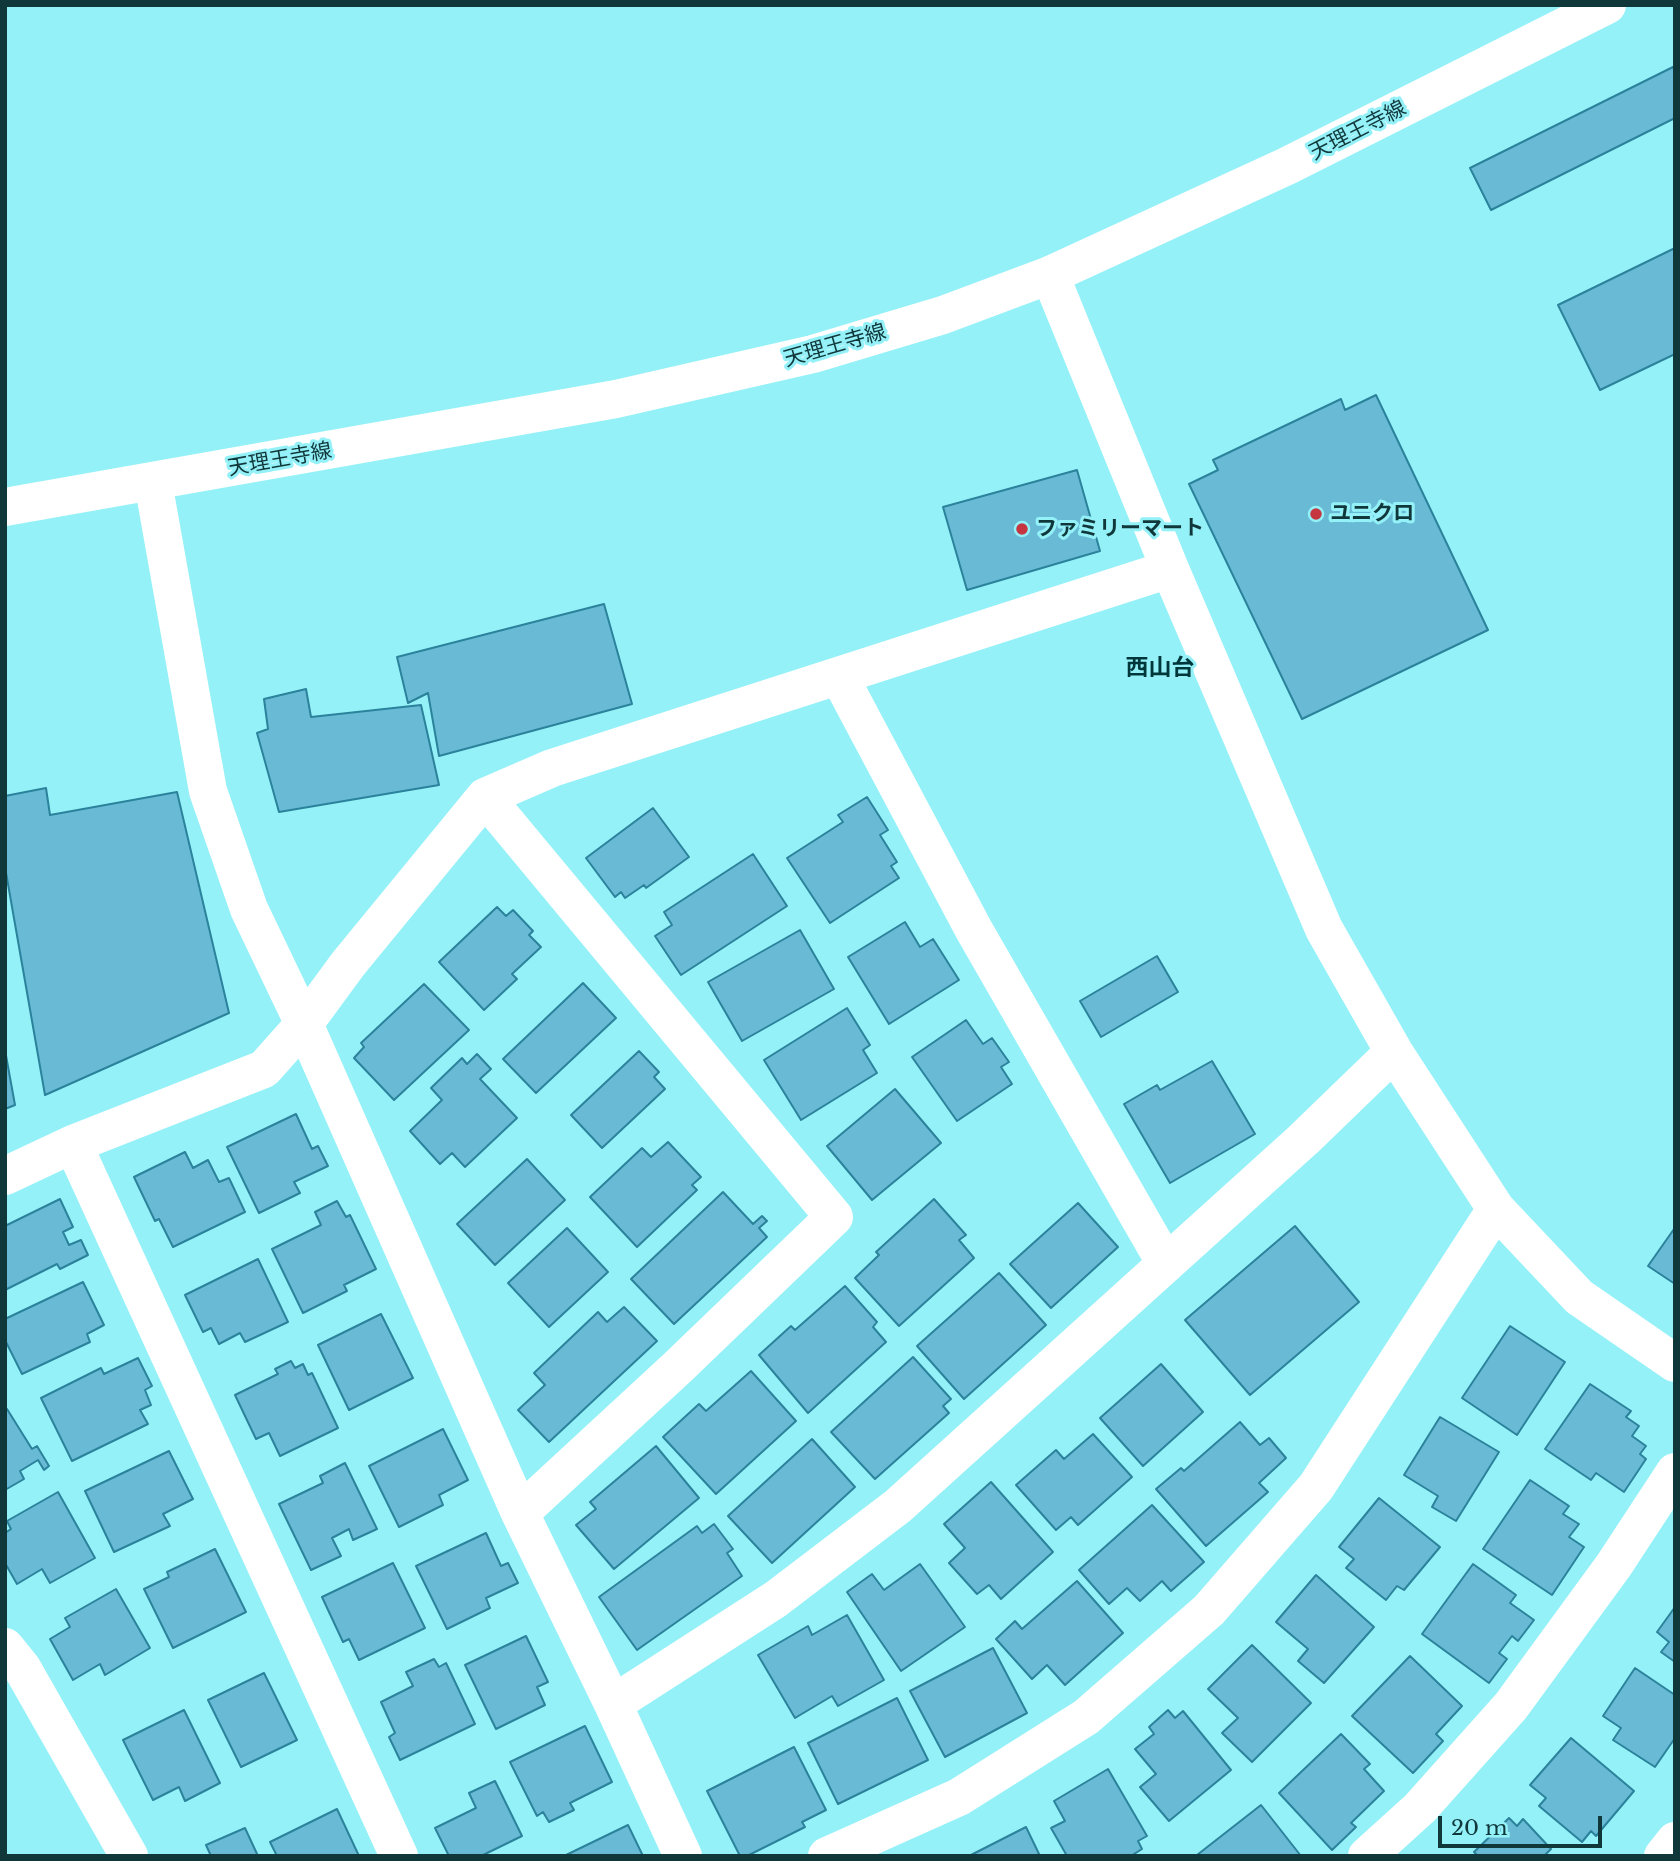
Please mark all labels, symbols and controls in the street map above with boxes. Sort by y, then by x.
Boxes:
street label: 天理王寺線 [1306,96,1410,166]
street label: 天理王寺線 [781,319,889,373]
street label: 天理王寺線 [226,438,334,482]
place label: ユニクロ [1330,501,1414,527]
marker: ユニクロ [1308,506,1324,522]
place label: ファミリーマート [1036,516,1204,542]
marker: ファミリーマート [1014,521,1030,537]
district label: 西山台 [1126,655,1194,683]
scale bar [1442,1801,1606,1845]
text: 20 m [1451,1815,1508,1841]

